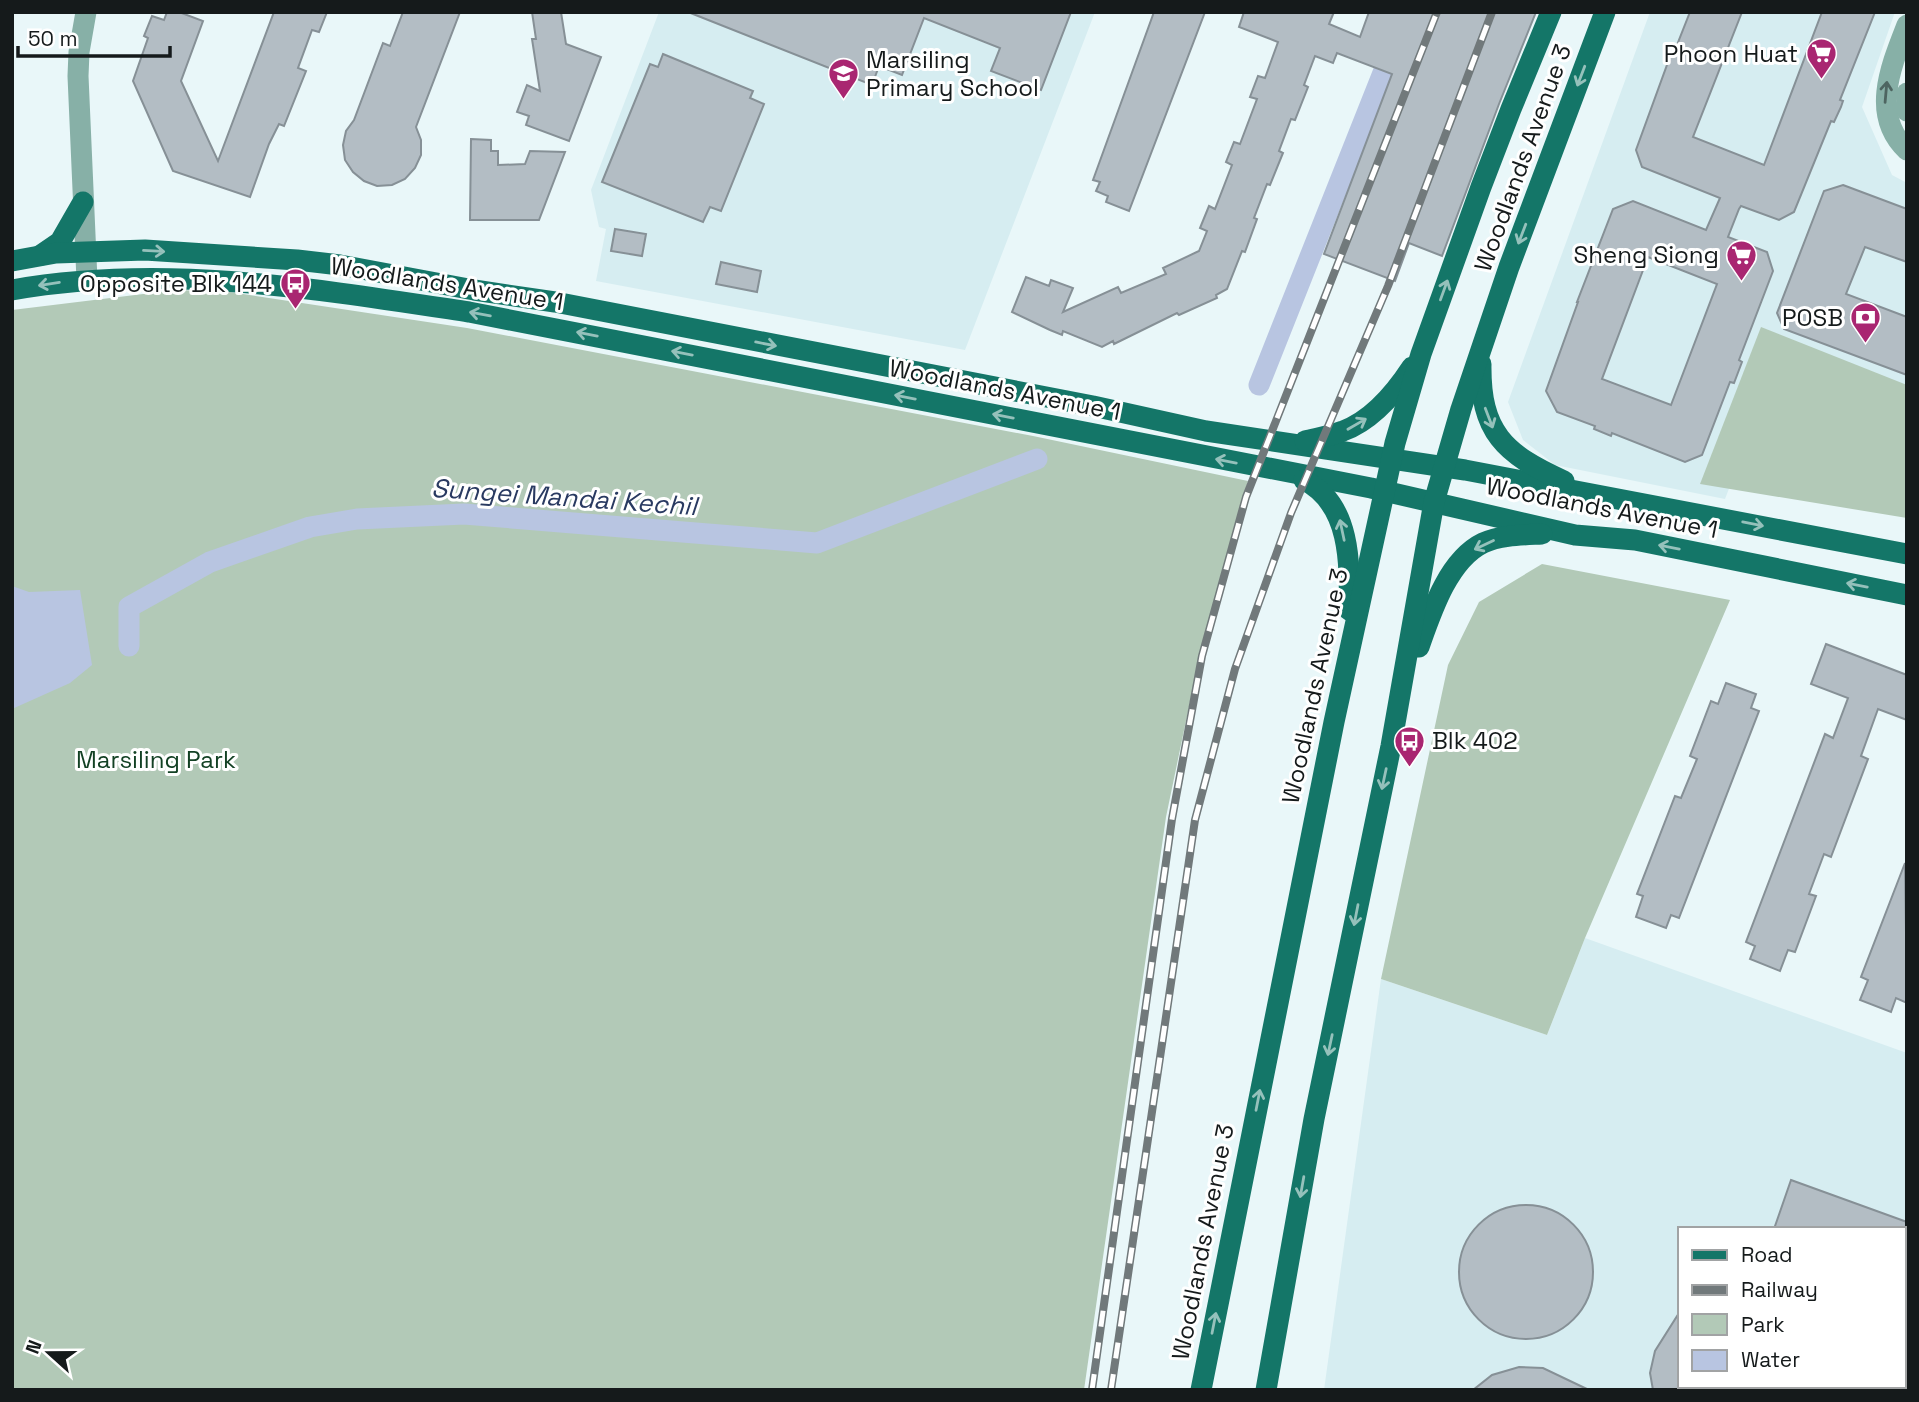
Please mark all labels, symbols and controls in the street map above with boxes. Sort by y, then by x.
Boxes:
scale bar [18,14,170,58]
text: 50 m [28,25,78,52]
supermarket icon: Phoon Huat [1804,37,1838,81]
place label: Phoon Huat [1664,38,1798,69]
street label: Woodlands Avenue 3 [1467,40,1578,276]
place label: Marsiling Primary School [866,44,1039,103]
school or university icon: Marsiling Primary School [826,57,860,101]
one-way arrow [1574,65,1586,87]
one-way arrow [1880,82,1893,104]
one-way arrow [1514,222,1527,244]
supermarket icon: Sheng Siong [1725,238,1759,282]
place label: Sheng Siong [1574,239,1719,270]
one-way arrow [142,244,165,257]
street label: Woodlands Avenue 1 [329,250,566,317]
bus stop icon: Opposite Blk 144 [278,267,312,311]
place label: Opposite Blk 144 [80,268,272,299]
one-way arrow [38,278,61,291]
one-way arrow [1439,279,1452,301]
bank icon: POSB [1849,301,1883,345]
place label: POSB [1782,302,1843,333]
one-way arrow [469,307,492,321]
one-way arrow [576,327,599,340]
one-way arrow [754,337,777,351]
one-way arrow [671,346,694,359]
street label: Woodlands Avenue 1 [887,352,1123,427]
one-way arrow [894,390,917,403]
one-way arrow [1483,407,1496,428]
one-way arrow [992,409,1015,423]
one-way arrow [1347,416,1367,430]
one-way arrow [1215,454,1238,468]
street label: Woodlands Avenue 1 [1484,470,1720,545]
water label: Sungei Mandai Kechil [430,471,700,523]
one-way arrow [1741,518,1764,531]
one-way arrow [1335,519,1349,542]
one-way arrow [1475,538,1495,552]
one-way arrow [1658,540,1681,554]
street label: Woodlands Avenue 3 [1274,566,1355,806]
one-way arrow [1846,578,1869,591]
bus stop icon: Blk 402 [1392,724,1426,768]
place label: Blk 402 [1432,725,1518,756]
park label: Marsiling Park [76,744,236,775]
one-way arrow [1376,767,1390,790]
one-way arrow [1348,903,1362,926]
one-way arrow [1322,1033,1336,1056]
one-way arrow [1252,1089,1265,1112]
street label: Woodlands Avenue 3 [1164,1121,1241,1362]
one-way arrow [1295,1175,1308,1198]
legend [1678,1227,1905,1388]
text: Road [1741,1241,1793,1268]
text: Railway [1741,1276,1818,1303]
text: Park [1741,1311,1785,1338]
one-way arrow [1207,1312,1221,1335]
north arrow [14,1318,84,1388]
text: N [20,1337,48,1358]
text: Water [1741,1346,1800,1373]

